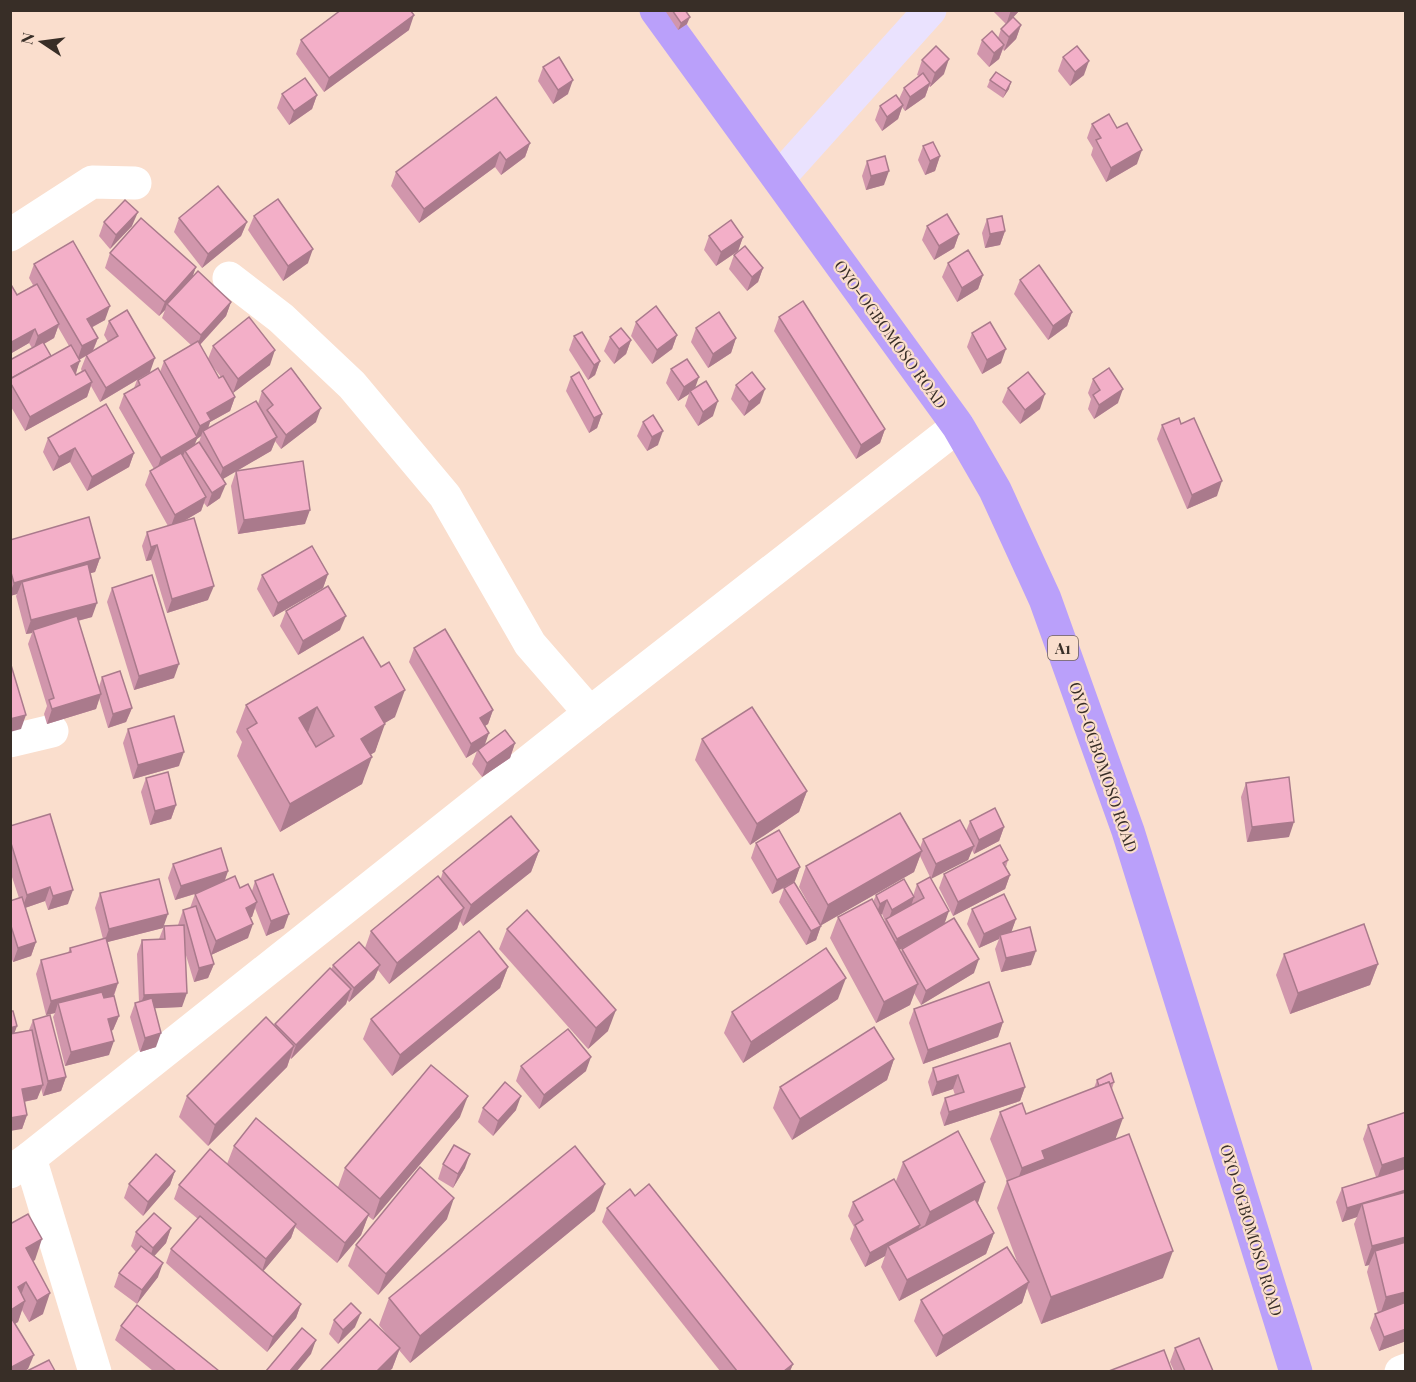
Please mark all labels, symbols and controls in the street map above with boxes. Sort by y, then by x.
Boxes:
north arrow [12,12,72,72]
text: N [15,30,39,47]
street label: OYO-OGBOMOSO ROAD [830,256,952,412]
road number: A1 [1048,636,1078,660]
street label: OYO-OGBOMOSO ROAD [1065,679,1143,855]
street label: OYO-OGBOMOSO ROAD [1216,1141,1288,1319]

